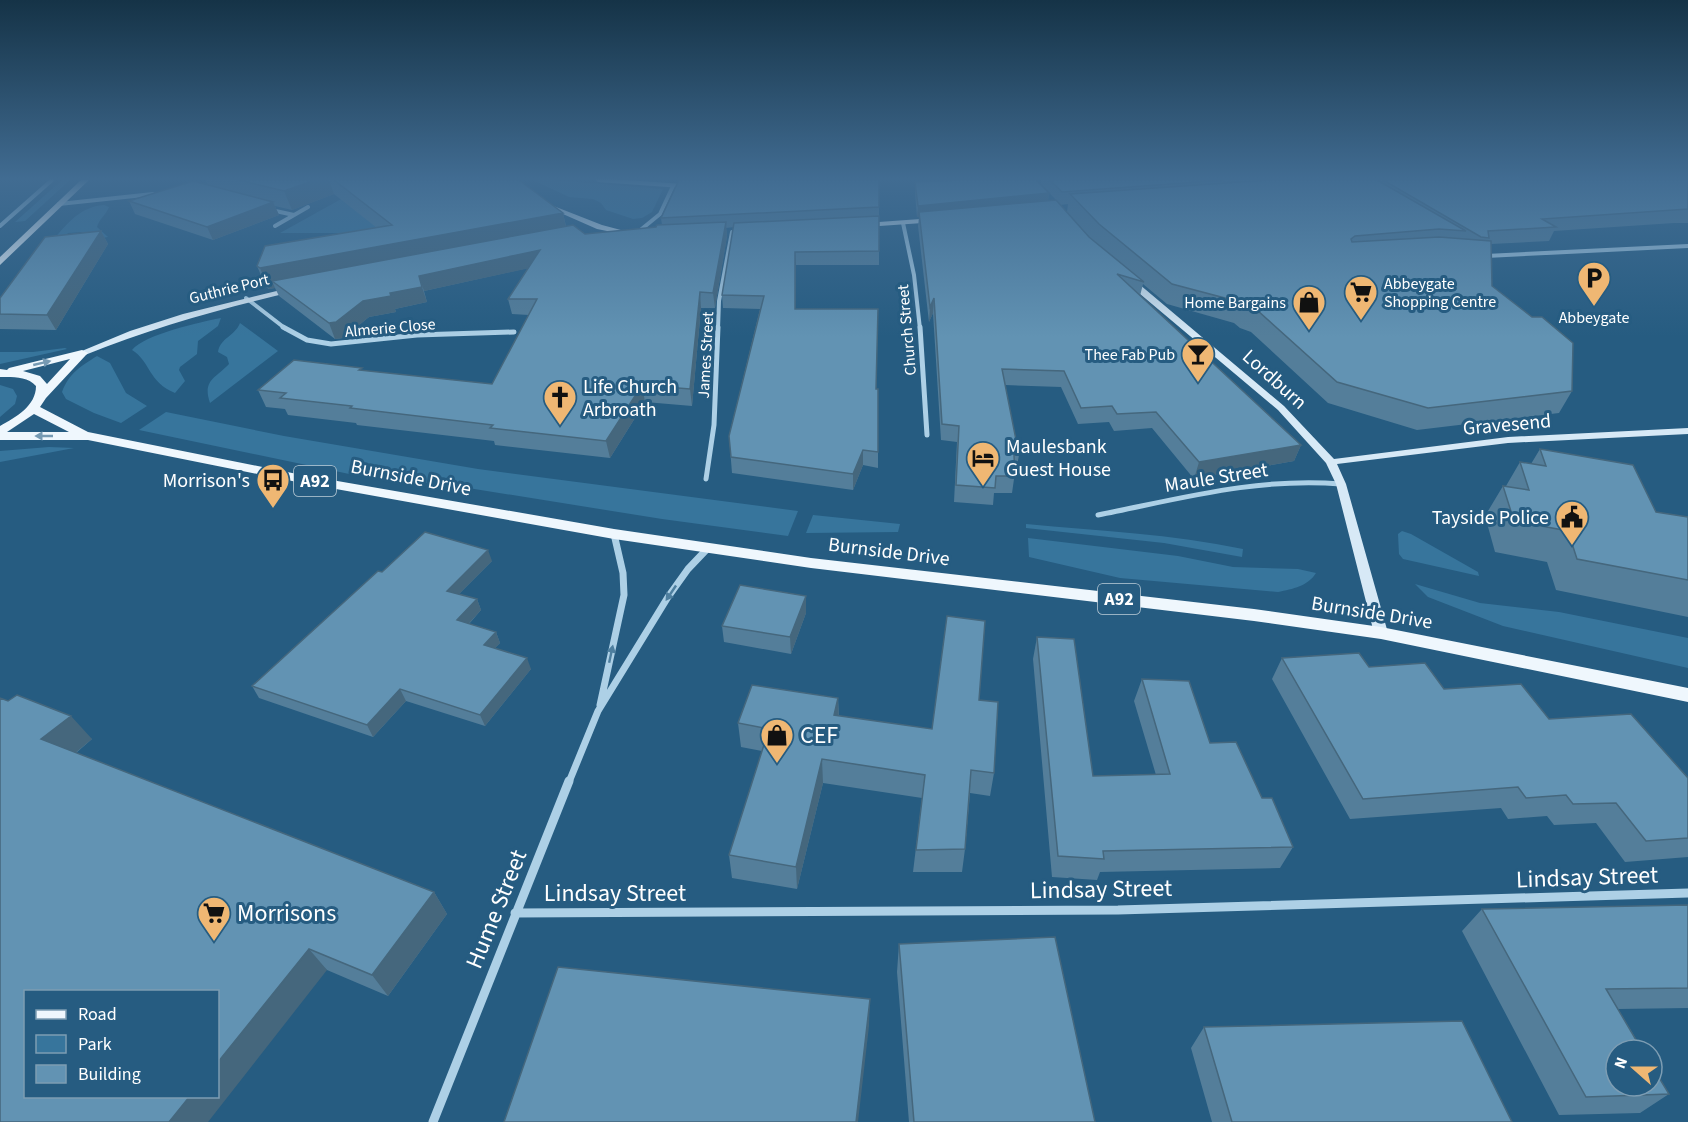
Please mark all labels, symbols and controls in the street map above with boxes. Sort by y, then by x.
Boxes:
parking icon: Abbeygate [1576,260,1612,307]
street label: Guthrie Port [187,268,272,310]
place label: Abbeygate Shopping Centre [1384,273,1496,313]
supermarket icon: Abbeygate Shopping Centre [1343,274,1379,321]
street label: Church Street [892,283,922,376]
shop icon: Home Bargains [1291,284,1327,331]
place label: Home Bargains [1184,292,1286,314]
place label: Abbeygate [1559,307,1629,329]
street label: James Street [693,310,719,399]
street label: Almerie Close [344,313,436,343]
bar icon: Thee Fab Pub [1180,336,1216,383]
street label: Lordburn [1236,343,1313,416]
place label: Thee Fab Pub [1085,344,1175,366]
one-way arrow [33,357,51,367]
place label: Life Church Arbroath [583,373,677,424]
church icon: Life Church Arbroath [542,379,578,426]
street label: Gravesend [1462,407,1552,443]
one-way arrow [34,431,53,441]
place label: Maulesbank Guest House [1006,433,1111,484]
hotel icon: Maulesbank Guest House [965,440,1001,487]
street label: Burnside Drive [348,453,474,503]
street label: Maule Street [1162,456,1270,500]
bus stop icon: Morrison's [255,462,291,509]
road number: A92 [294,466,336,496]
place label: Morrison's [163,467,250,495]
public building icon: Tayside Police [1554,499,1590,546]
place label: Tayside Police [1432,504,1549,532]
street label: Burnside Drive [827,531,951,573]
road number: A92 [1098,584,1140,614]
one-way arrow [666,585,677,601]
street label: Burnside Drive [1309,590,1434,636]
one-way arrow [606,645,616,663]
shop icon: CEF [759,717,795,764]
place label: CEF [800,718,838,753]
street label: Hume Street [457,844,536,974]
street label: Lindsay Street [1515,858,1659,897]
street label: Lindsay Street [1030,871,1172,908]
street label: Lindsay Street [544,876,686,911]
supermarket icon: Morrisons [196,895,232,942]
place label: Morrisons [237,896,336,931]
legend [24,990,219,1098]
text: Road [78,1002,117,1027]
text: Park [78,1032,112,1057]
north arrow [1604,1038,1664,1098]
text: N [1609,1054,1633,1072]
text: Building [78,1062,141,1087]

